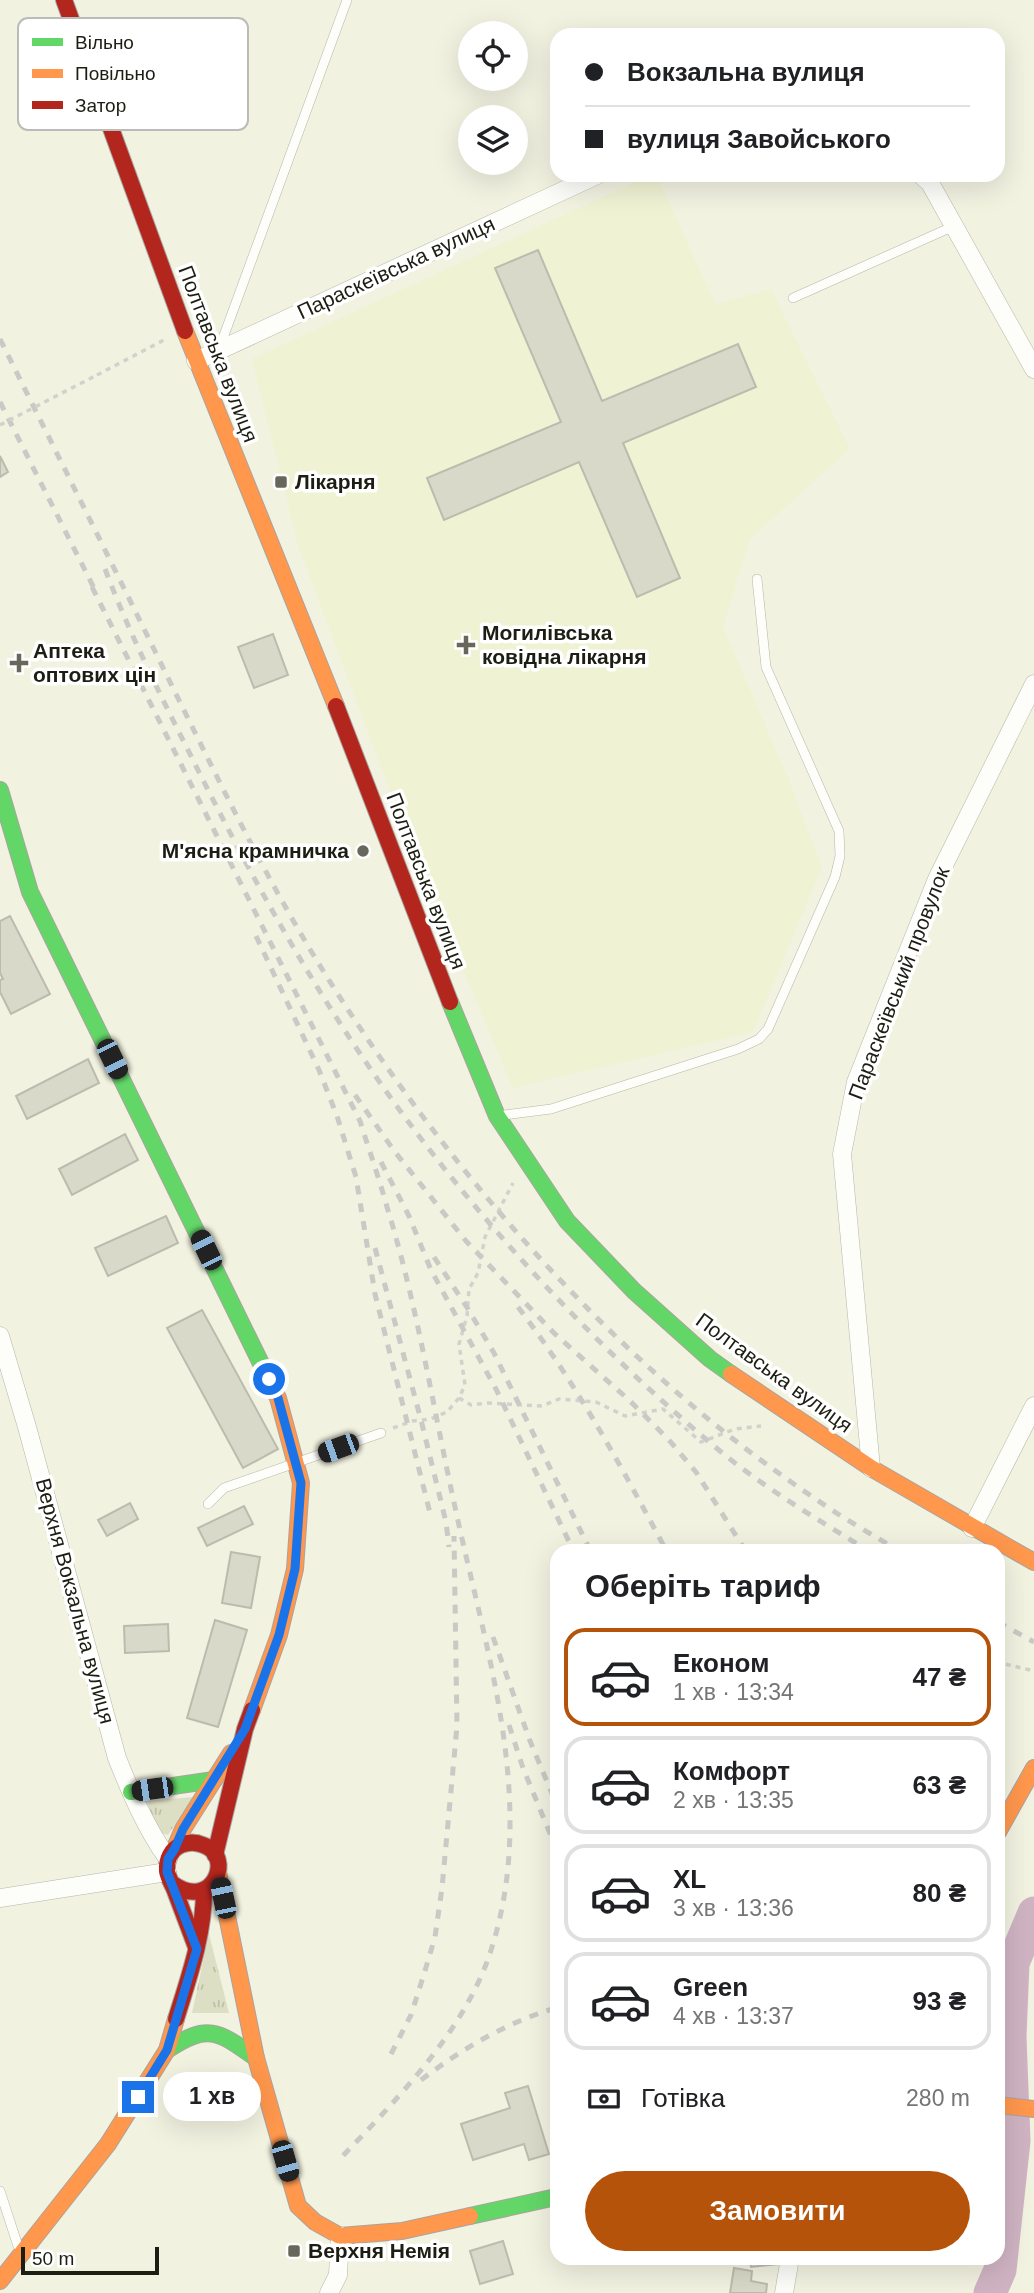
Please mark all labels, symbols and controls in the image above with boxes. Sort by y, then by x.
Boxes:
legend [18,18,248,130]
map controls [458,21,528,175]
button: locate [458,21,528,91]
text: Вільно [75,32,134,53]
text: Вокзальна вулиця [627,57,865,87]
text: Повільно [75,63,156,84]
text: Затор [75,95,126,116]
button: layers [458,105,528,175]
text: вулиця Завойського [627,124,891,154]
street label: Параскеївська вулиця [293,212,498,323]
street label: Полтавська вулиця [174,262,263,445]
place label: Лікарня [295,470,376,493]
marker: Лікарня [273,474,289,490]
place label: Могилівська ковідна лікарня [482,621,646,668]
marker: Могилівська ковідна лікарня [456,635,476,655]
place label: Аптека оптових цін [33,639,156,686]
marker: Аптека оптових цін [11,655,27,671]
street label: Полтавська вулиця [382,789,471,972]
place label: М'ясна крамничка [162,839,349,862]
marker: М'ясна крамничка [355,843,371,859]
street label: Параскеївський провулок [843,863,954,1102]
car [94,1036,131,1082]
car [188,1227,225,1273]
street label: Полтавська вулиця [692,1308,857,1437]
route start [253,1363,285,1395]
car [315,1431,362,1465]
street label: Верхня Вокзальна вулиця [32,1476,119,1726]
text: Оберіть тариф [585,1568,821,1604]
icon: car [589,1646,652,1709]
text: Економ [673,1648,769,1678]
text: 47 ₴ [913,1662,966,1692]
text: 1 хв · 13:34 [673,1679,794,1705]
icon: car [589,1754,652,1817]
text: Комфорт [673,1756,790,1786]
text: 63 ₴ [913,1770,966,1800]
car [130,1776,175,1802]
text: 2 хв · 13:35 [673,1787,794,1813]
icon: car [589,1862,652,1925]
text: XL [673,1864,706,1894]
car [209,1875,238,1921]
text: 80 ₴ [913,1878,966,1908]
text: 3 хв · 13:36 [673,1895,794,1921]
icon: car [589,1970,652,2033]
text: Green [673,1972,748,2002]
text: 93 ₴ [913,1986,966,2016]
text: 4 хв · 13:37 [673,2003,794,2029]
callout: 1 хв [162,2072,260,2122]
icon: cash [585,2080,623,2118]
route end [122,2081,154,2113]
text: 1 хв [189,2083,235,2109]
text: Готівка [641,2083,725,2113]
text: 280 m [906,2085,970,2111]
car [270,2138,301,2184]
button: Замовити [585,2171,970,2251]
place label: Верхня Немія [308,2239,450,2262]
marker: Верхня Немія [286,2243,302,2259]
scale bar [21,2244,159,2276]
text: 50 m [32,2248,74,2269]

